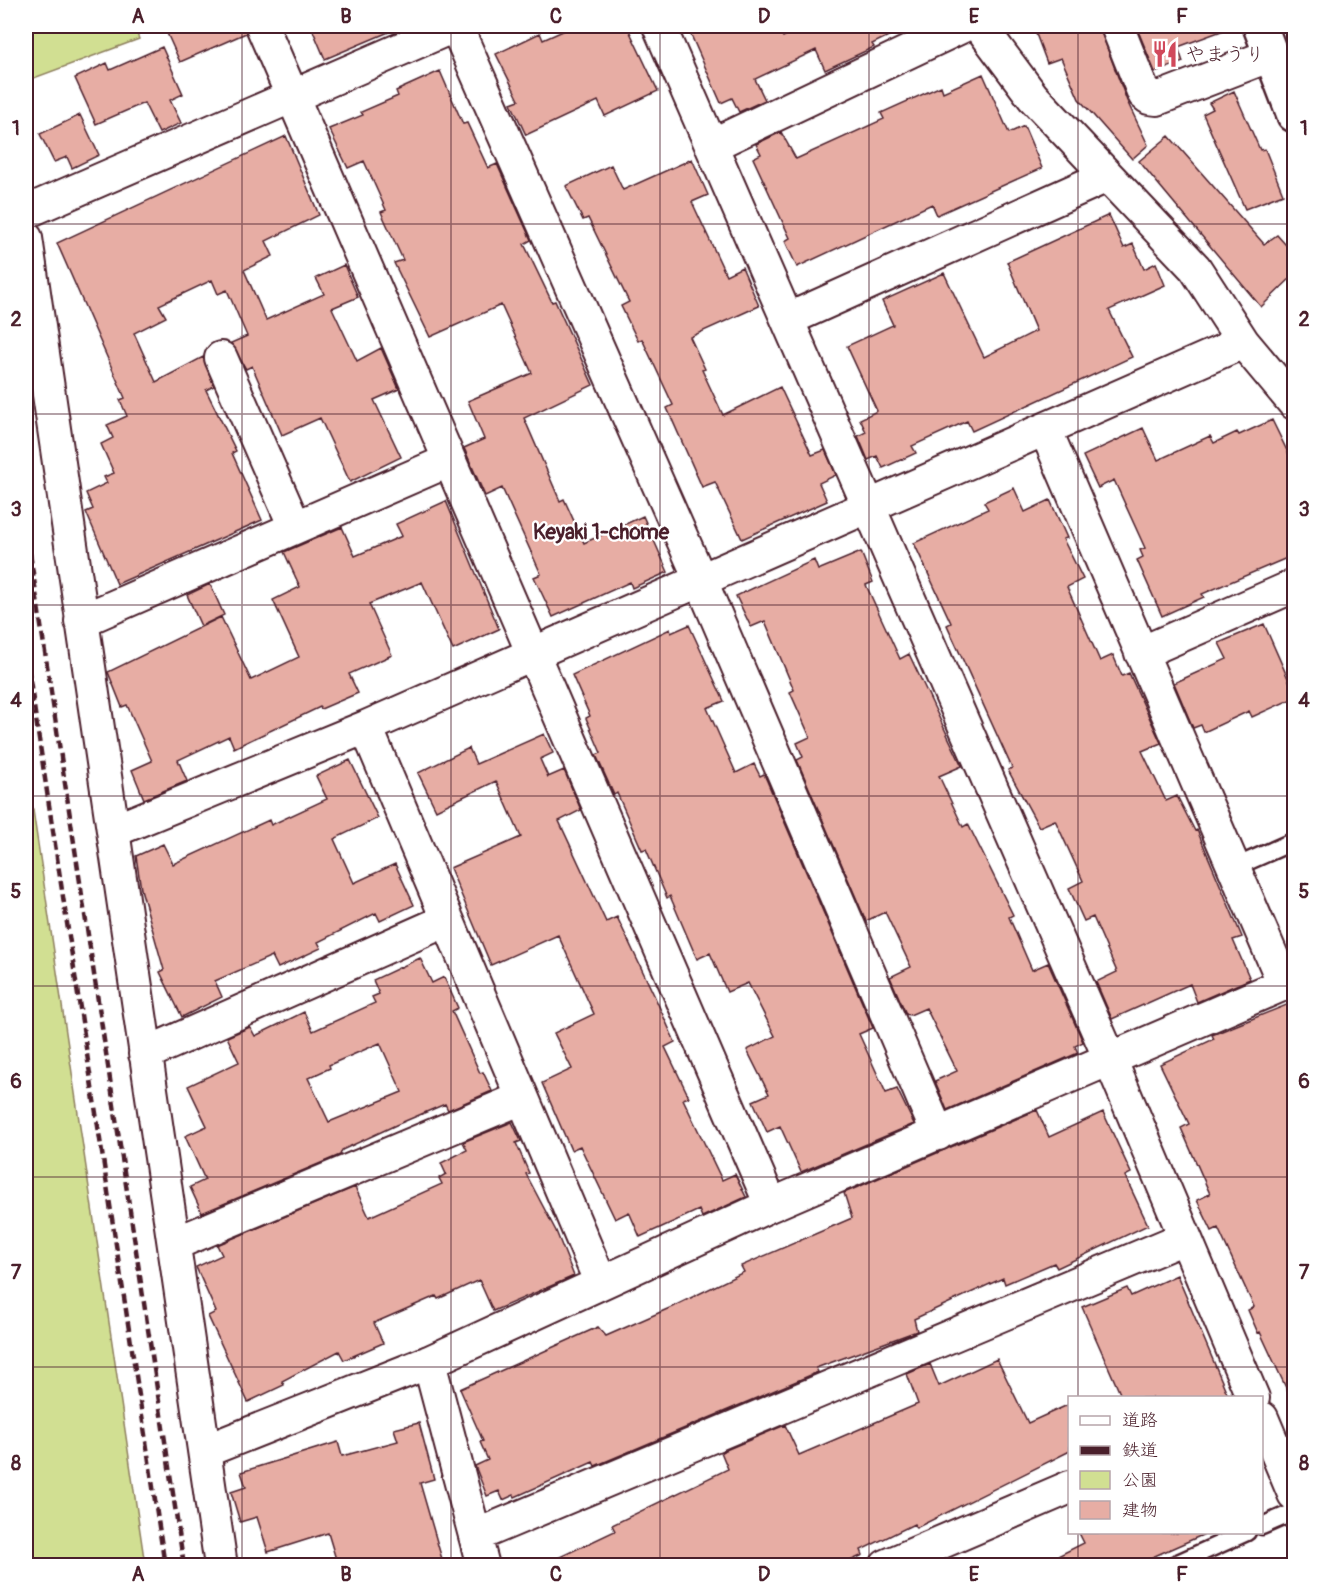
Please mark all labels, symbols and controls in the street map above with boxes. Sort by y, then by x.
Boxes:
text: A [132,4,145,29]
text: B [340,4,352,29]
text: C [550,4,562,29]
text: D [758,4,771,29]
text: E [969,4,980,29]
text: F [1176,4,1188,29]
restaurant icon: やまうり [1150,39,1180,69]
place label: やまうり [1185,42,1265,67]
text: 1 [12,116,20,141]
text: 1 [1300,116,1308,141]
text: 2 [10,307,22,332]
text: 2 [1298,307,1310,332]
text: 3 [10,497,22,522]
text: 3 [1298,497,1310,522]
district label: Keyaki 1-chome [533,519,670,546]
text: 4 [10,688,22,713]
text: 4 [1298,688,1310,713]
text: 5 [11,879,22,904]
text: 5 [1299,879,1310,904]
text: 6 [10,1069,22,1094]
text: 6 [1298,1069,1310,1094]
text: 7 [11,1260,22,1285]
text: 7 [1299,1260,1310,1285]
legend [1068,1396,1263,1534]
text: 道路 [1122,1409,1158,1432]
text: 鉄道 [1122,1439,1158,1462]
text: 8 [11,1451,21,1476]
text: 8 [1299,1451,1309,1476]
text: 公園 [1122,1469,1158,1492]
text: 建物 [1122,1499,1158,1522]
text: A [132,1562,145,1587]
text: B [340,1562,352,1587]
text: C [550,1562,562,1587]
text: D [758,1562,771,1587]
text: E [969,1562,980,1587]
text: F [1176,1562,1188,1587]

